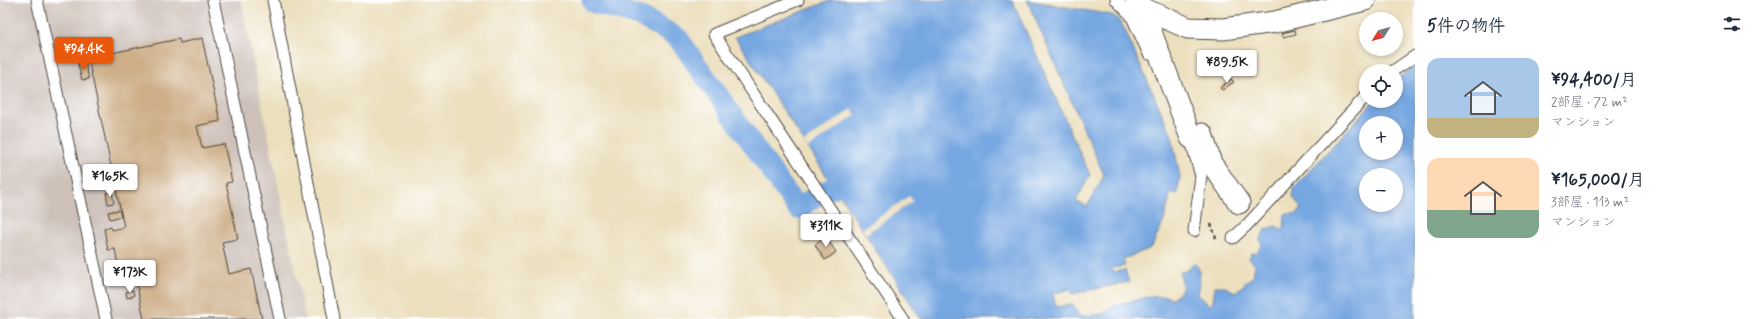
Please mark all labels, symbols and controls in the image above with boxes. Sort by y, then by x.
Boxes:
north arrow [1359,12,1403,56]
map controls [1359,12,1403,212]
icon: filters [1721,13,1743,35]
text: 5件の物件 [1427,15,1505,37]
pin: ¥94.4K [51,37,117,71]
text: ¥94.4K [63,41,105,58]
pin: ¥89.5K [1194,50,1260,84]
text: ¥89.5K [1206,54,1248,71]
button: locate [1359,64,1403,108]
text: ¥94,400/月 [1551,69,1637,91]
icon: home [1459,74,1507,122]
text: 2部屋 · 72 m² [1551,94,1628,111]
text: マンション [1551,114,1615,131]
button: + [1359,116,1403,160]
pin: ¥165K [82,164,138,198]
text: ¥165K [92,168,128,185]
button: − [1359,168,1403,212]
text: ¥165,000/月 [1551,169,1645,191]
icon: home [1459,174,1507,222]
text: 3部屋 · 113 m² [1551,194,1629,211]
pin: ¥311K [798,214,854,248]
text: マンション [1551,214,1615,231]
text: ¥311K [809,218,843,235]
pin: ¥173K [102,260,158,294]
text: ¥173K [113,264,147,281]

